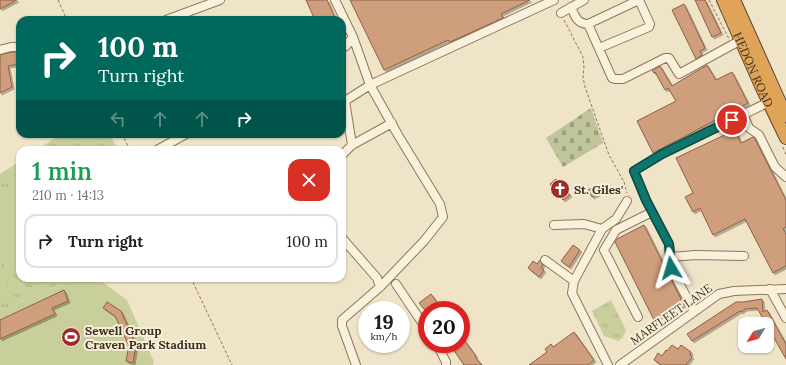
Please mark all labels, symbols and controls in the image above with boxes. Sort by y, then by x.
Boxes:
text: 100 m [98,29,178,65]
street label: HEDON ROAD [731,29,778,110]
icon: right [32,32,84,84]
text: Turn right [98,64,184,87]
pin [715,103,749,137]
icon: left [107,108,129,130]
icon: ahead [149,108,171,130]
icon: ahead [191,108,213,130]
icon: right [233,108,255,130]
icon: arrive [721,109,743,131]
text: 1 min [32,156,92,187]
button: close [288,159,330,201]
church icon: St. Giles' [549,178,571,200]
place label: St. Giles' [574,182,623,197]
text: 210 m · 14:13 [32,187,104,204]
icon: right [34,230,56,252]
text: Turn right [68,232,144,251]
text: 100 m [287,232,328,251]
position arrow [650,247,692,289]
street label: MARFLEET LANE [627,280,715,348]
speed limit sign: 20 [418,301,470,353]
text: 19 [374,309,394,334]
north arrow [738,317,774,353]
map controls [738,317,774,353]
place label: Sewell Group Craven Park Stadium [85,323,206,352]
sports icon: Sewell Group Craven Park Stadium [60,326,82,348]
text: km/h [370,330,398,343]

